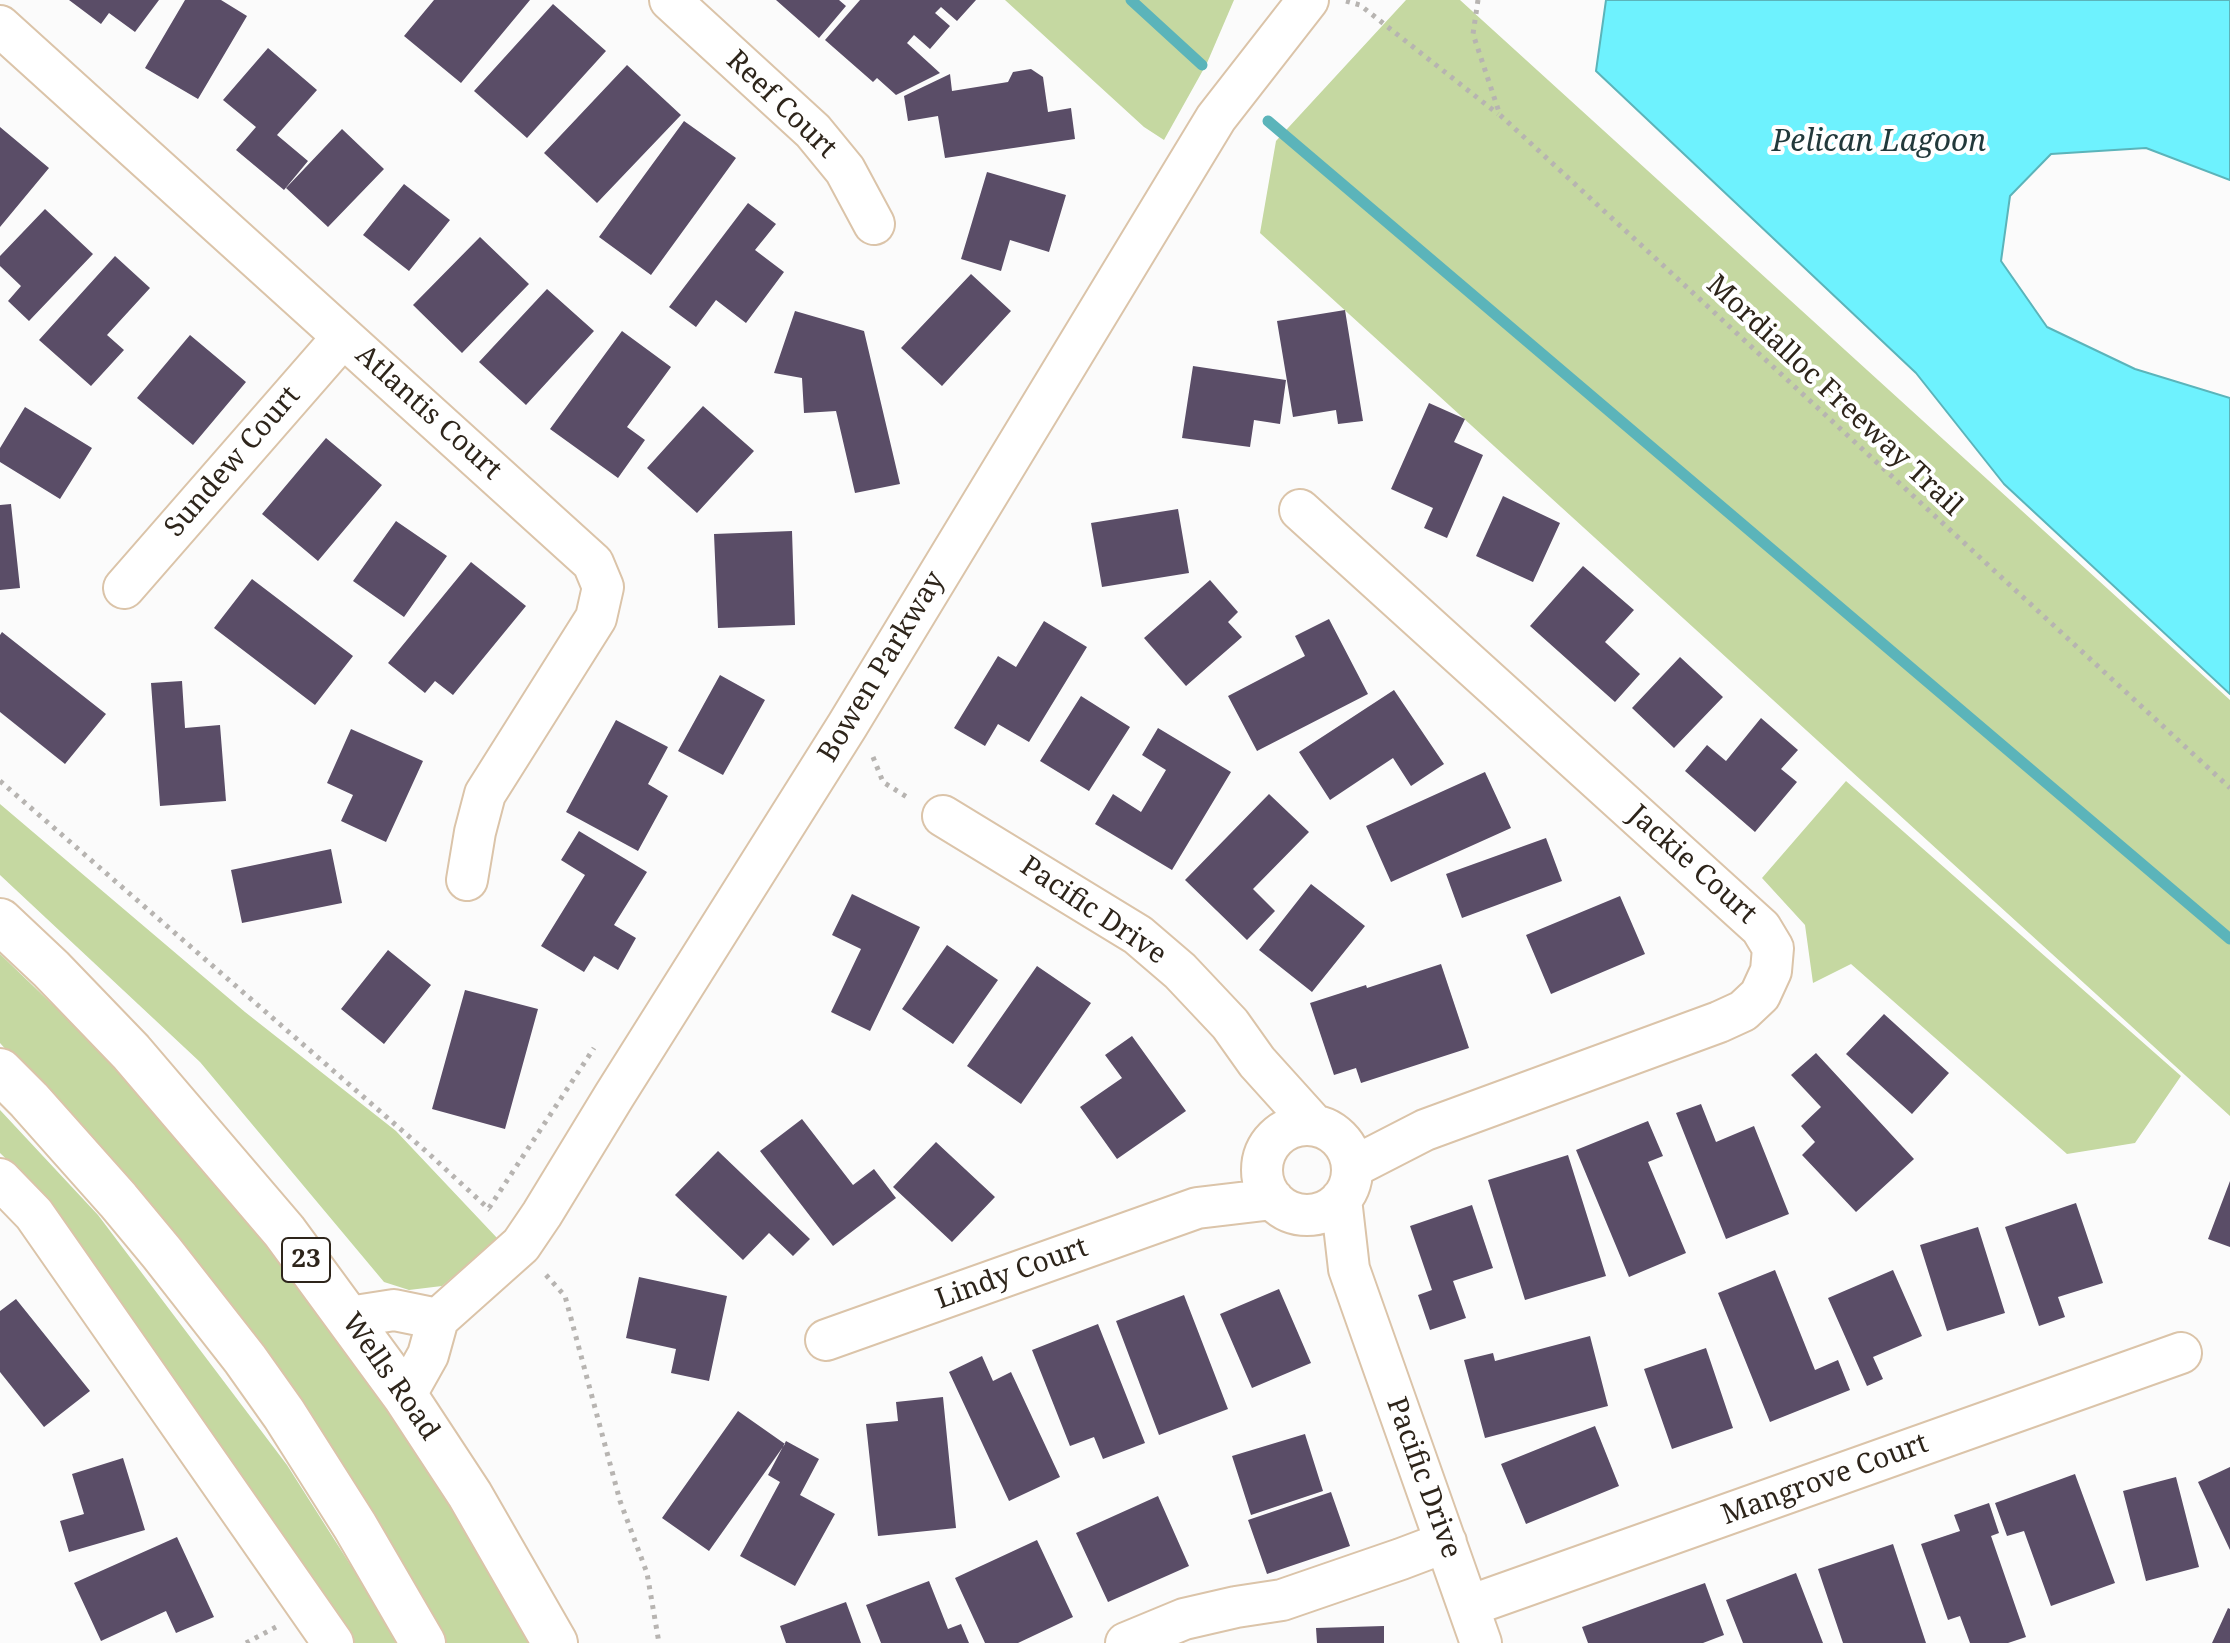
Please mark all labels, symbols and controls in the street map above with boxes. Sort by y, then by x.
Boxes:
street label: Reef Court [719,44,843,166]
water label: Pelican Lagoon [1772,124,1986,160]
street label: Mordialloc Freeway Trail [1699,269,1969,523]
street label: Atlantis Court [348,339,508,487]
street label: Sundew Court [158,380,308,544]
street label: Bowen Parkway [812,566,952,768]
street label: Jackie Court [1621,799,1763,931]
street label: Pacific Drive [1014,850,1172,972]
street label: Lindy Court [932,1231,1092,1317]
road number: 23 [282,1238,330,1282]
street label: Wells Road [334,1307,446,1447]
street label: Pacific Drive [1378,1393,1468,1563]
street label: Mangrove Court [1717,1427,1933,1533]

